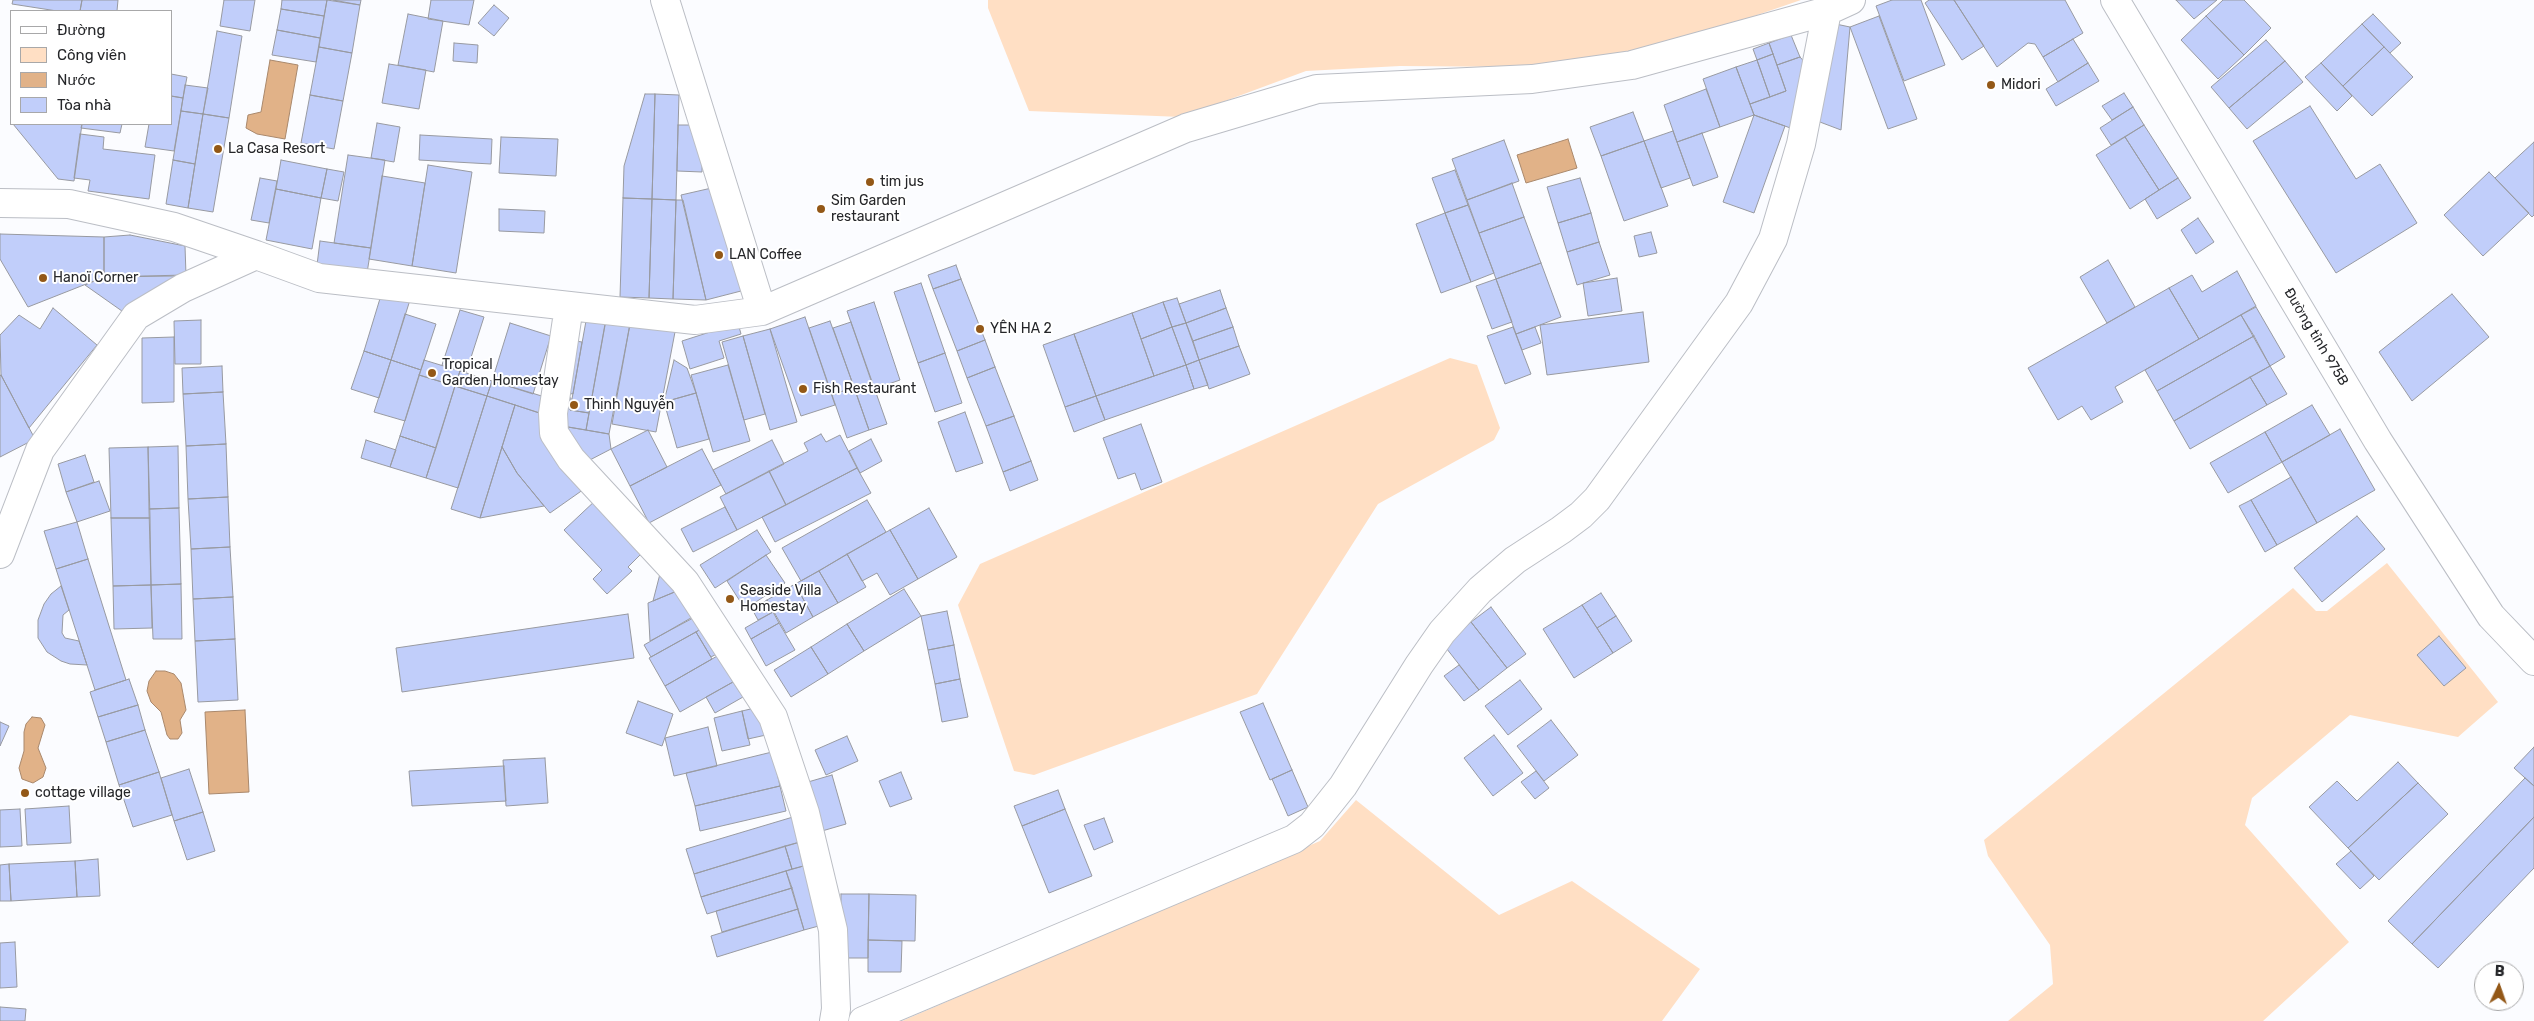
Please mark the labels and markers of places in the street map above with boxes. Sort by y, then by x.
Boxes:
place label: Midori [2001,77,2041,93]
marker: Midori [1985,79,1997,91]
place label: La Casa Resort [228,141,325,157]
marker: La Casa Resort [212,143,224,155]
place label: tim jus [880,174,924,190]
marker: tim jus [864,176,876,188]
place label: Sim Garden restaurant [831,193,906,226]
marker: Sim Garden restaurant [815,203,827,215]
place label: LAN Coffee [729,247,802,263]
marker: LAN Coffee [713,249,725,261]
place label: Hanoï Corner [53,270,138,286]
marker: Hanoï Corner [37,272,49,284]
place label: YÊN HA 2 [990,321,1052,337]
marker: YÊN HA 2 [974,323,986,335]
place label: Tropical Garden Homestay [442,357,559,390]
marker: Tropical Garden Homestay [426,367,438,379]
place label: Fish Restaurant [813,381,916,397]
marker: Fish Restaurant [797,383,809,395]
place label: Thịnh Nguyễn [584,397,674,413]
marker: Thịnh Nguyễn [568,399,580,411]
place label: Seaside Villa Homestay [740,583,821,616]
marker: Seaside Villa Homestay [724,593,736,605]
place label: cottage village [35,785,131,801]
marker: cottage village [19,787,31,799]

